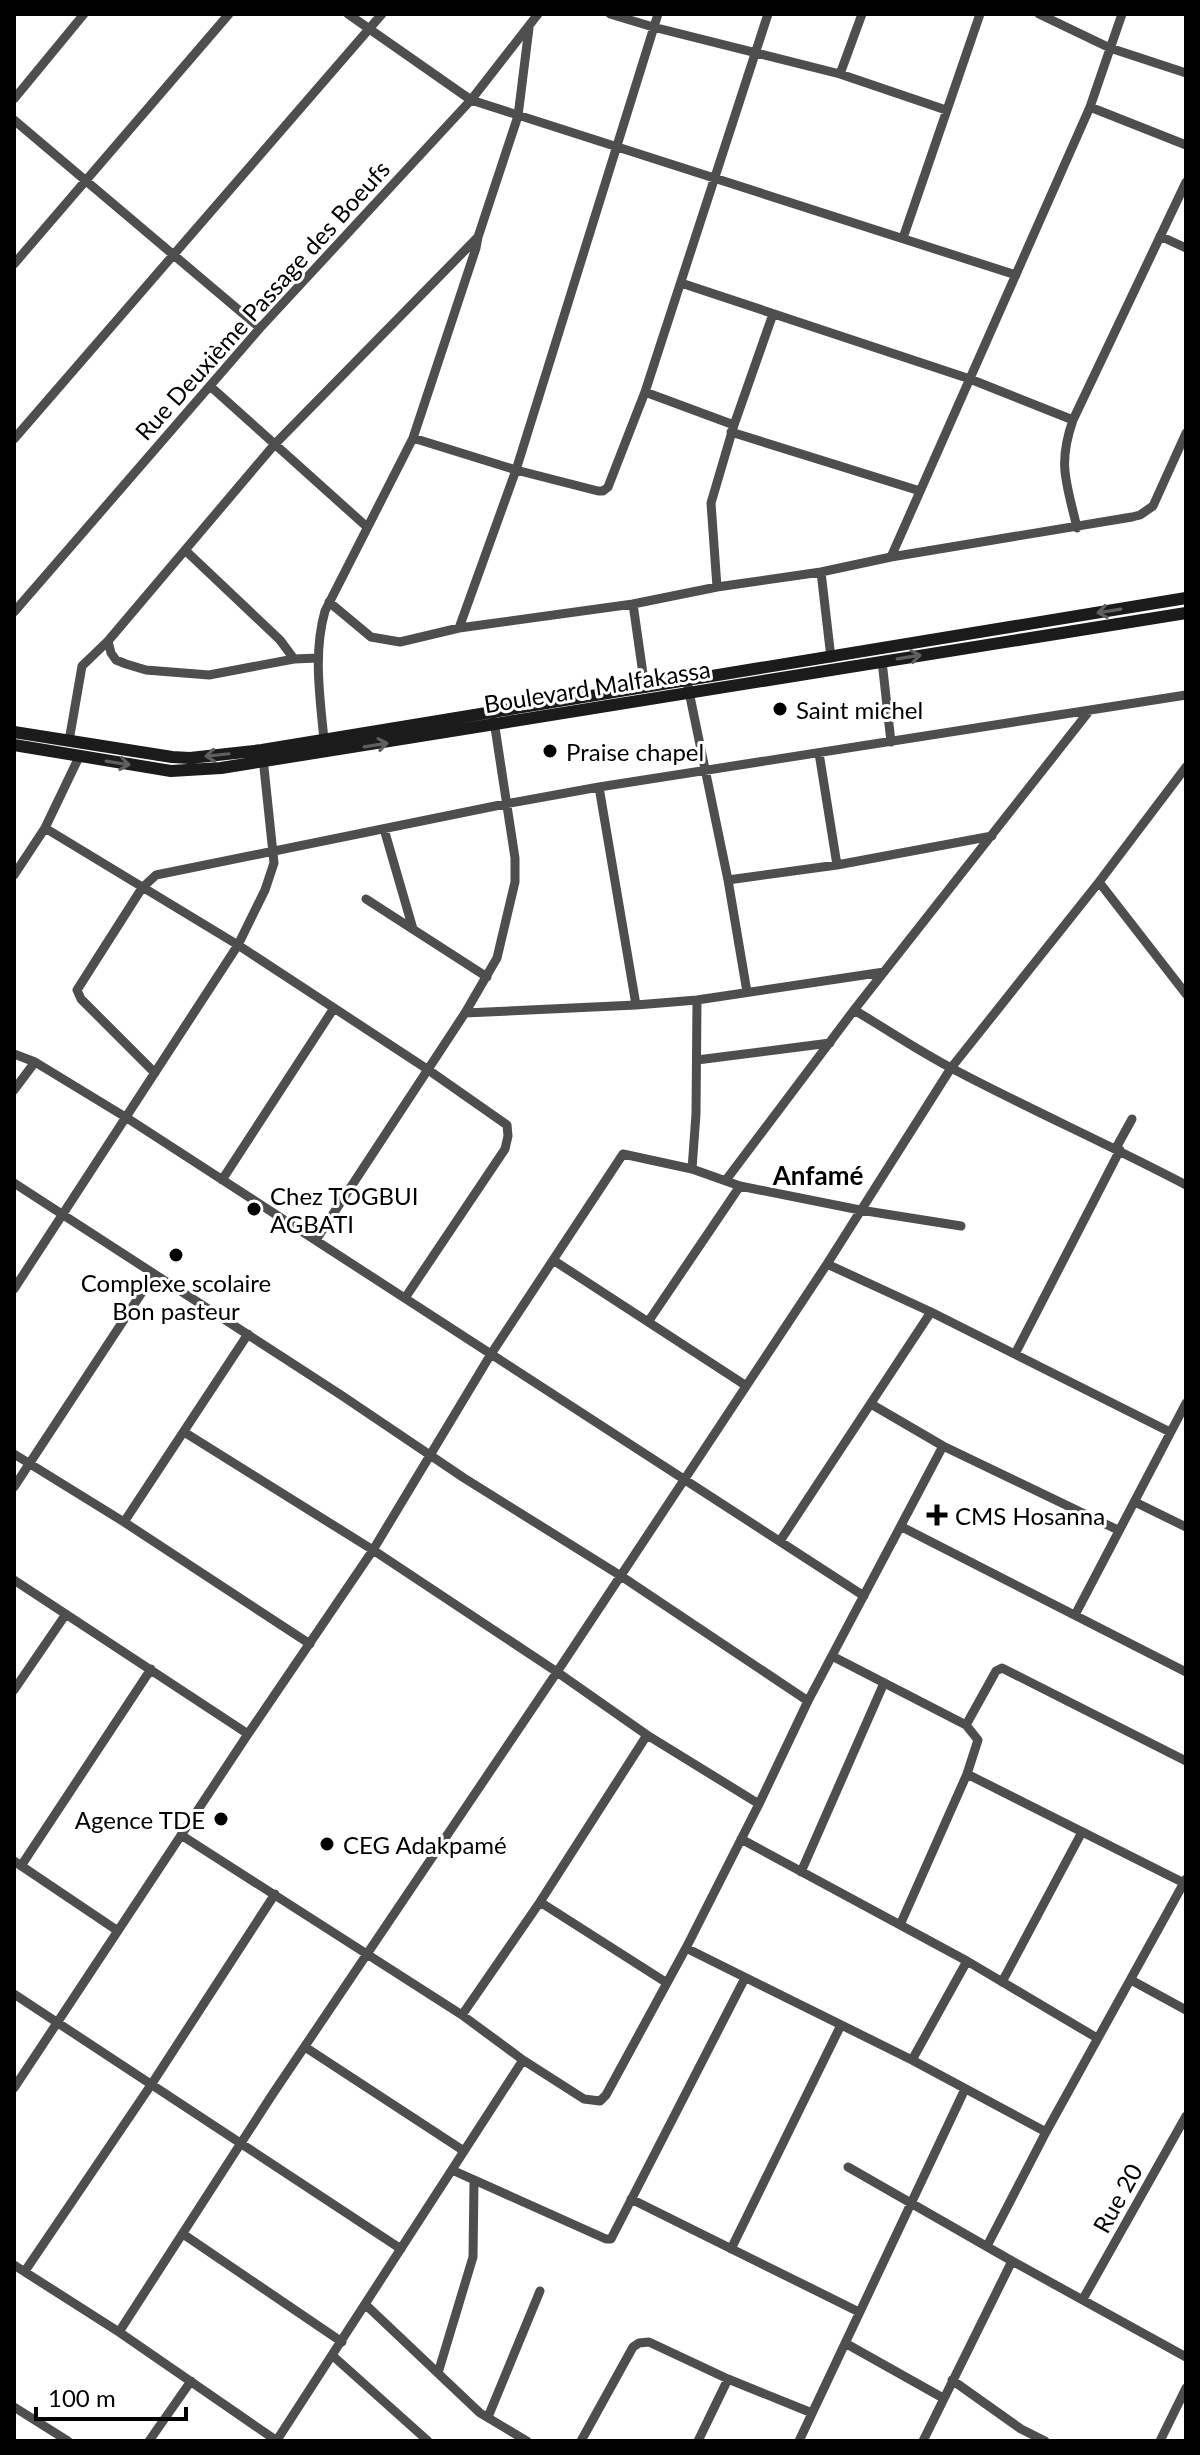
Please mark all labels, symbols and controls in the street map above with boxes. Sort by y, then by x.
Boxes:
street label: Rue Deuxième Passage des Boeufs [129,154,395,446]
one-way arrow [1097,604,1122,619]
one-way arrow [896,649,921,664]
street label: Boulevard Malfakassa [482,654,712,718]
place label: Saint michel [796,695,923,724]
marker: Saint michel [771,700,789,718]
one-way arrow [363,737,388,752]
place label: Praise chapel [566,737,704,766]
marker: Praise chapel [541,742,559,760]
one-way arrow [204,748,231,763]
one-way arrow [105,756,131,771]
district label: Anfamé [772,1159,863,1191]
place label: Chez TOGBUI AGBATI [270,1181,418,1238]
marker: Chez TOGBUI AGBATI [245,1200,263,1218]
marker: Complexe scolaire Bon pasteur [167,1246,185,1264]
place label: Complexe scolaire Bon pasteur [81,1268,271,1325]
place label: CMS Hosanna [955,1501,1105,1530]
marker: CMS Hosanna [926,1504,948,1526]
place label: Agence TDE [75,1805,205,1834]
marker: Agence TDE [212,1810,230,1828]
place label: CEG Adakpamé [343,1830,507,1859]
marker: CEG Adakpamé [318,1835,336,1853]
street label: Rue 20 [1086,2158,1148,2238]
scale bar [36,2371,186,2421]
text: 100 m [48,2383,116,2412]

